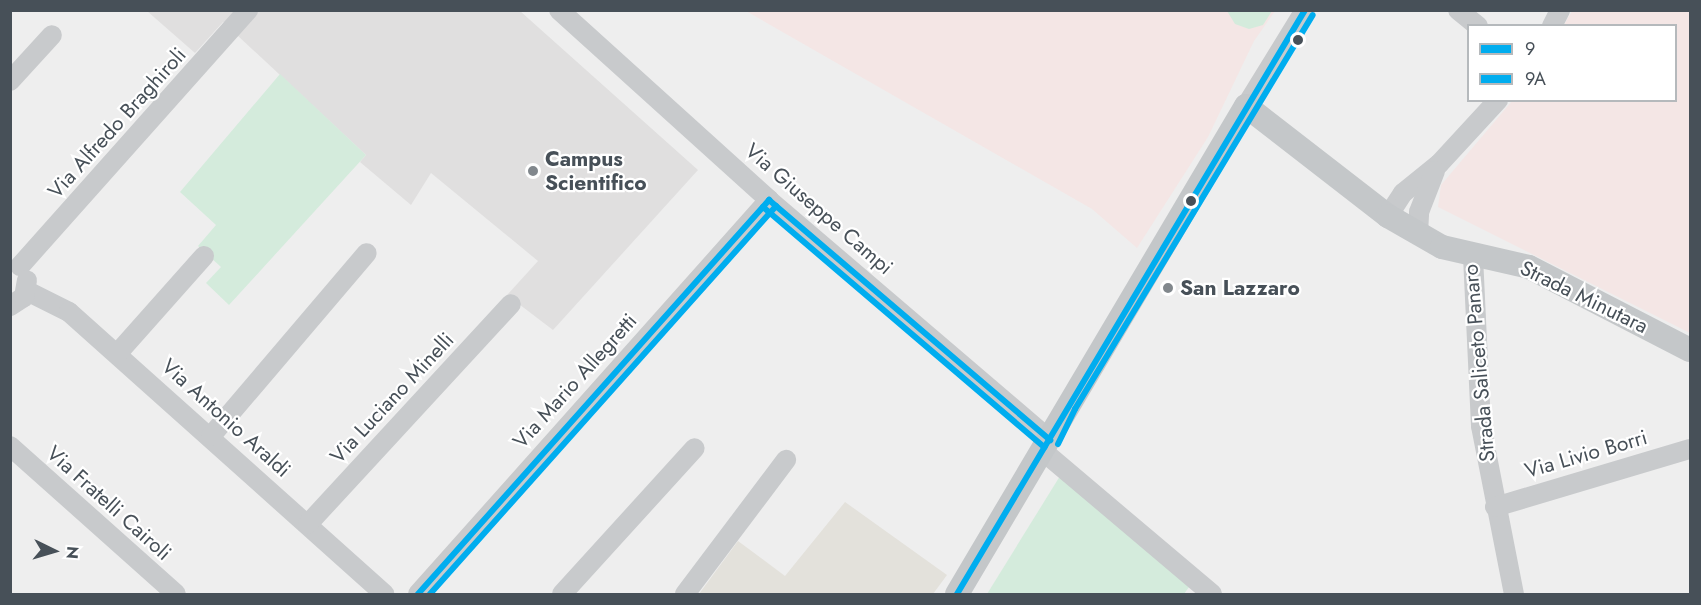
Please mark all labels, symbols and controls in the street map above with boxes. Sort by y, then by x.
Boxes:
legend [1467,24,1677,102]
unlabelled marker [1292,34,1304,46]
text: 9 [1525,36,1535,62]
street label: Via Alfredo Braghiroli [43,42,191,204]
text: 9A [1525,66,1546,92]
street label: Via Giuseppe Campi [740,138,898,280]
place label: Campus Scientifico [545,146,647,196]
marker: Campus Scientifico [526,164,540,178]
unlabelled marker [1185,195,1197,207]
street label: Strada Minutara [1516,255,1652,339]
street label: Strada Saliceto Panaro [1458,263,1500,463]
place label: San Lazzaro [1180,275,1300,301]
marker: San Lazzaro [1161,281,1175,295]
street label: Via Mario Allegretti [508,308,642,454]
street label: Via Luciano Minelli [325,327,459,469]
street label: Via Antonio Araldi [156,354,296,482]
street label: Via Livio Borri [1522,425,1650,483]
street label: Via Fratelli Cairoli [42,440,176,566]
north arrow [24,521,84,581]
text: N [60,545,84,560]

